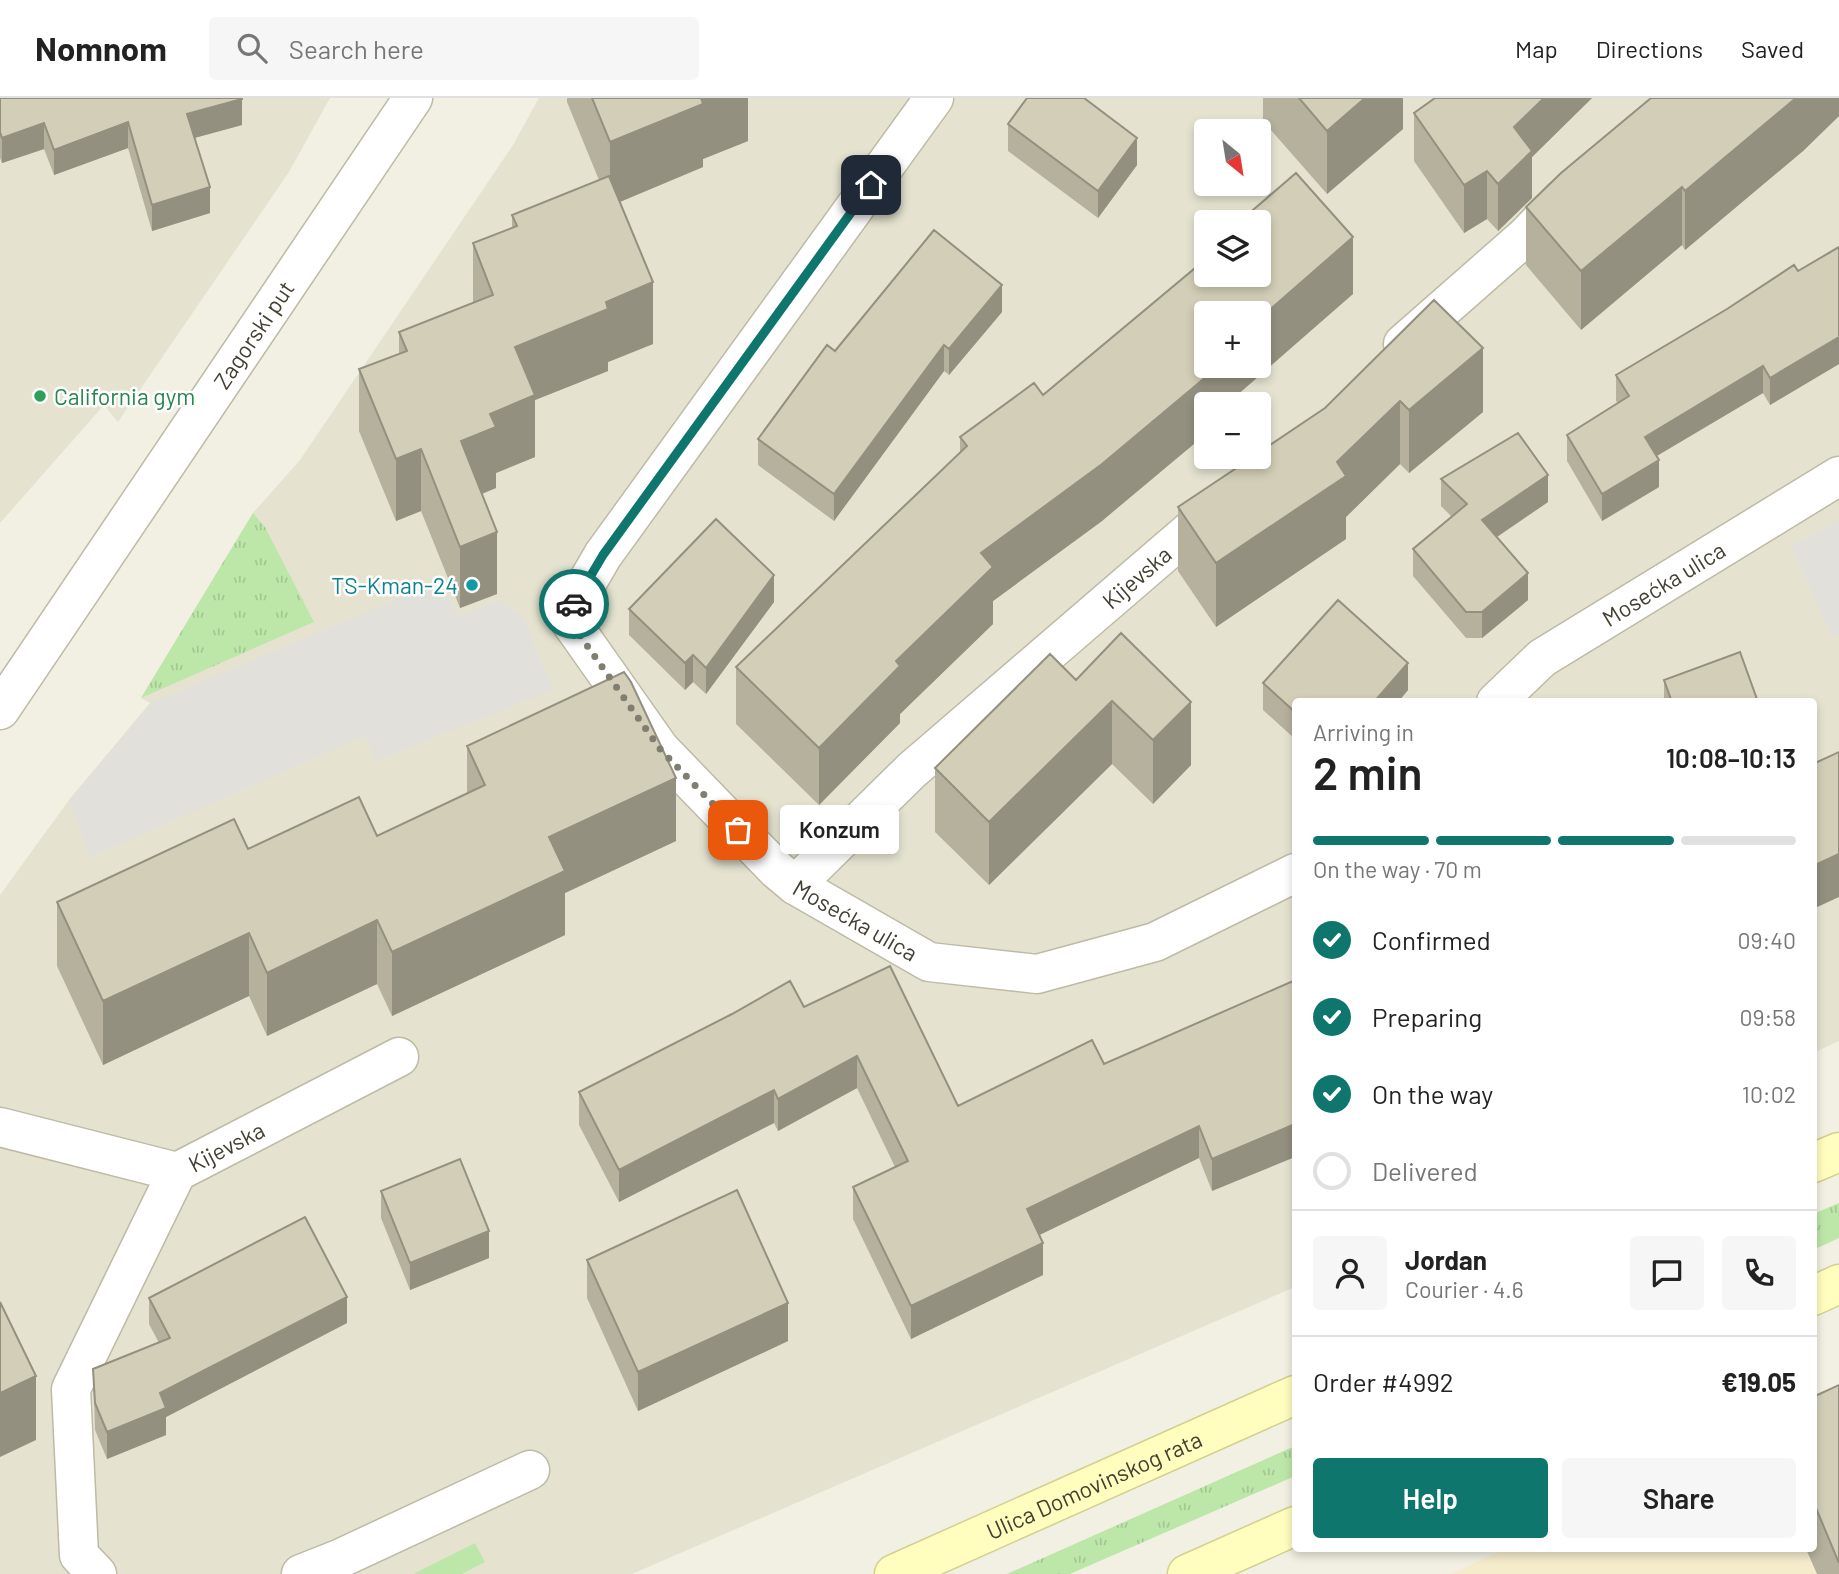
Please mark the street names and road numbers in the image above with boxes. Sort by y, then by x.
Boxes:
street label: Zagorski put [207,275,300,394]
street label: Mosećka ulica [1597,535,1730,632]
street label: Kijevska [1096,540,1177,614]
street label: Mosećka ulica [788,873,923,967]
street label: Kijevska [183,1115,269,1178]
street label: Ulica Domovinskog rata [982,1424,1206,1545]

